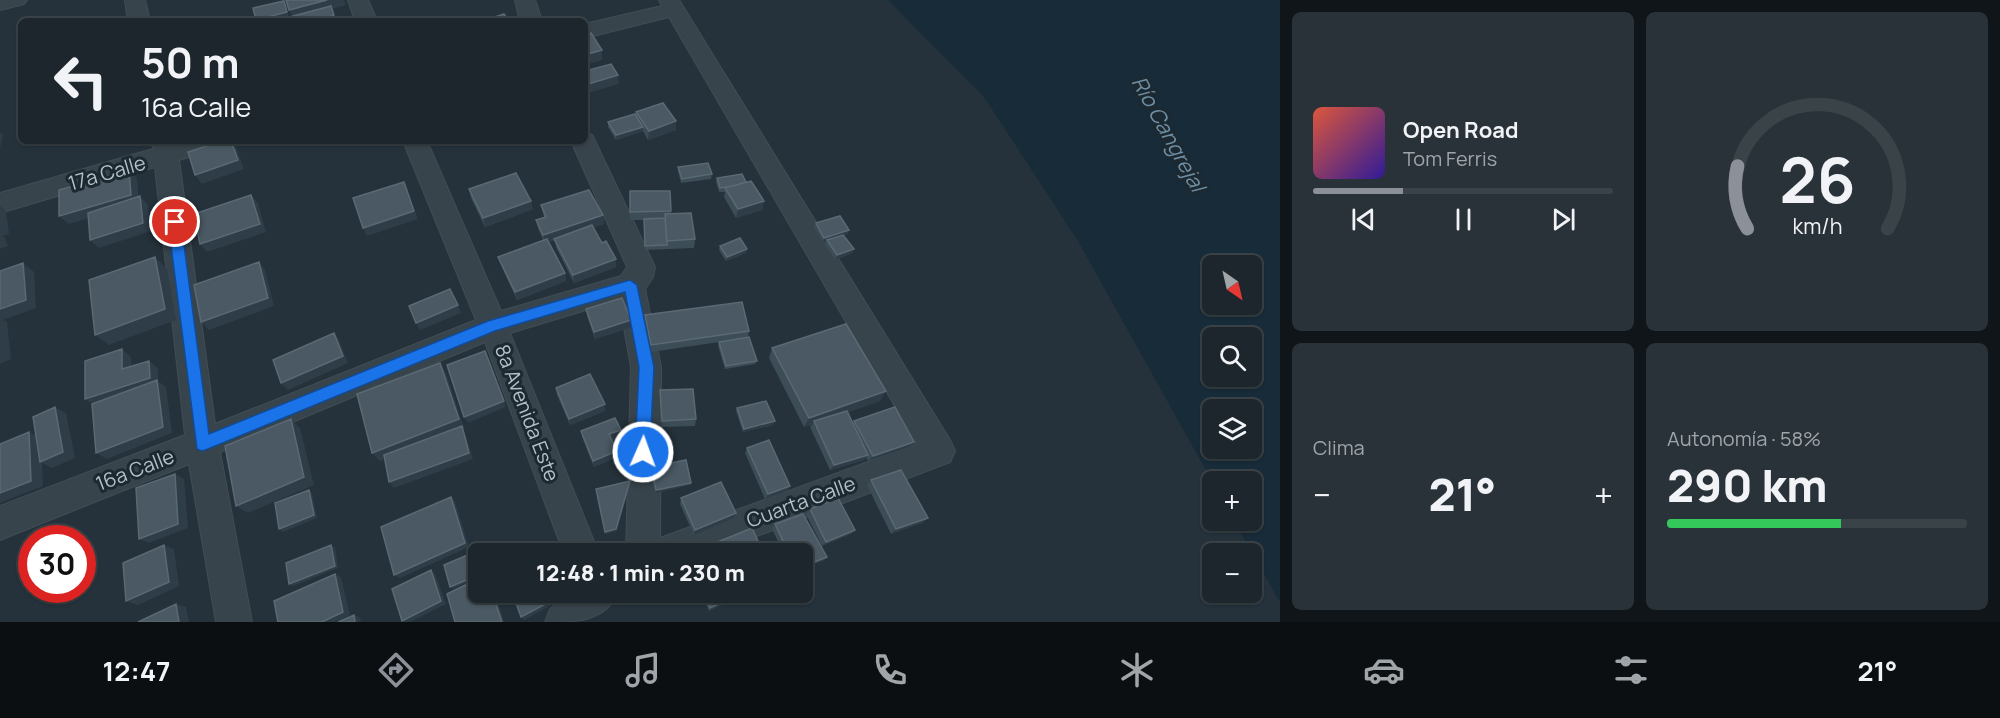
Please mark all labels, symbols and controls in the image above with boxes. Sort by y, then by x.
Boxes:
text: 50 m [141,33,239,91]
icon: left [42,42,120,120]
water label: Río Cangrejal [1126,71,1214,199]
text: 16a Calle [141,88,251,125]
text: Open Road [1403,115,1518,145]
text: 26 [1779,136,1855,222]
text: Tom Ferris [1403,145,1497,172]
street label: 17a Calle [65,149,149,196]
pin [149,196,200,247]
icon: previous [1347,203,1380,236]
icon: pause [1447,203,1480,236]
icon: next [1547,203,1580,236]
icon: arrive [158,205,191,238]
text: km/h [1792,211,1842,240]
north arrow [1202,255,1262,315]
map controls [1202,255,1262,603]
button: search [1202,327,1262,387]
street label: 8a Avenida Este [489,341,566,485]
button: layers [1202,399,1262,459]
position arrow [611,420,675,484]
text: Autonomía · 58% [1667,425,1821,452]
text: Clima [1313,434,1365,461]
street label: 16a Calle [92,442,178,497]
text: 290 km [1667,454,1828,516]
text: 21° [1428,463,1496,525]
street label: Cuarta Calle [743,469,859,534]
button: + [1202,471,1262,531]
text: − [1313,472,1331,517]
text: + [1594,472,1613,517]
speed limit sign: 30 [18,525,96,603]
button: − [1202,543,1262,603]
text: 12:48 · 1 min · 230 m [536,558,745,588]
icon: directions [375,649,417,691]
icon: music [622,649,664,691]
icon: phone [869,649,911,691]
icon: climate [1116,649,1158,691]
icon: car [1363,649,1405,691]
icon: filters [1610,649,1652,691]
text: 12:47 [102,652,170,689]
text: 21° [1857,652,1897,689]

